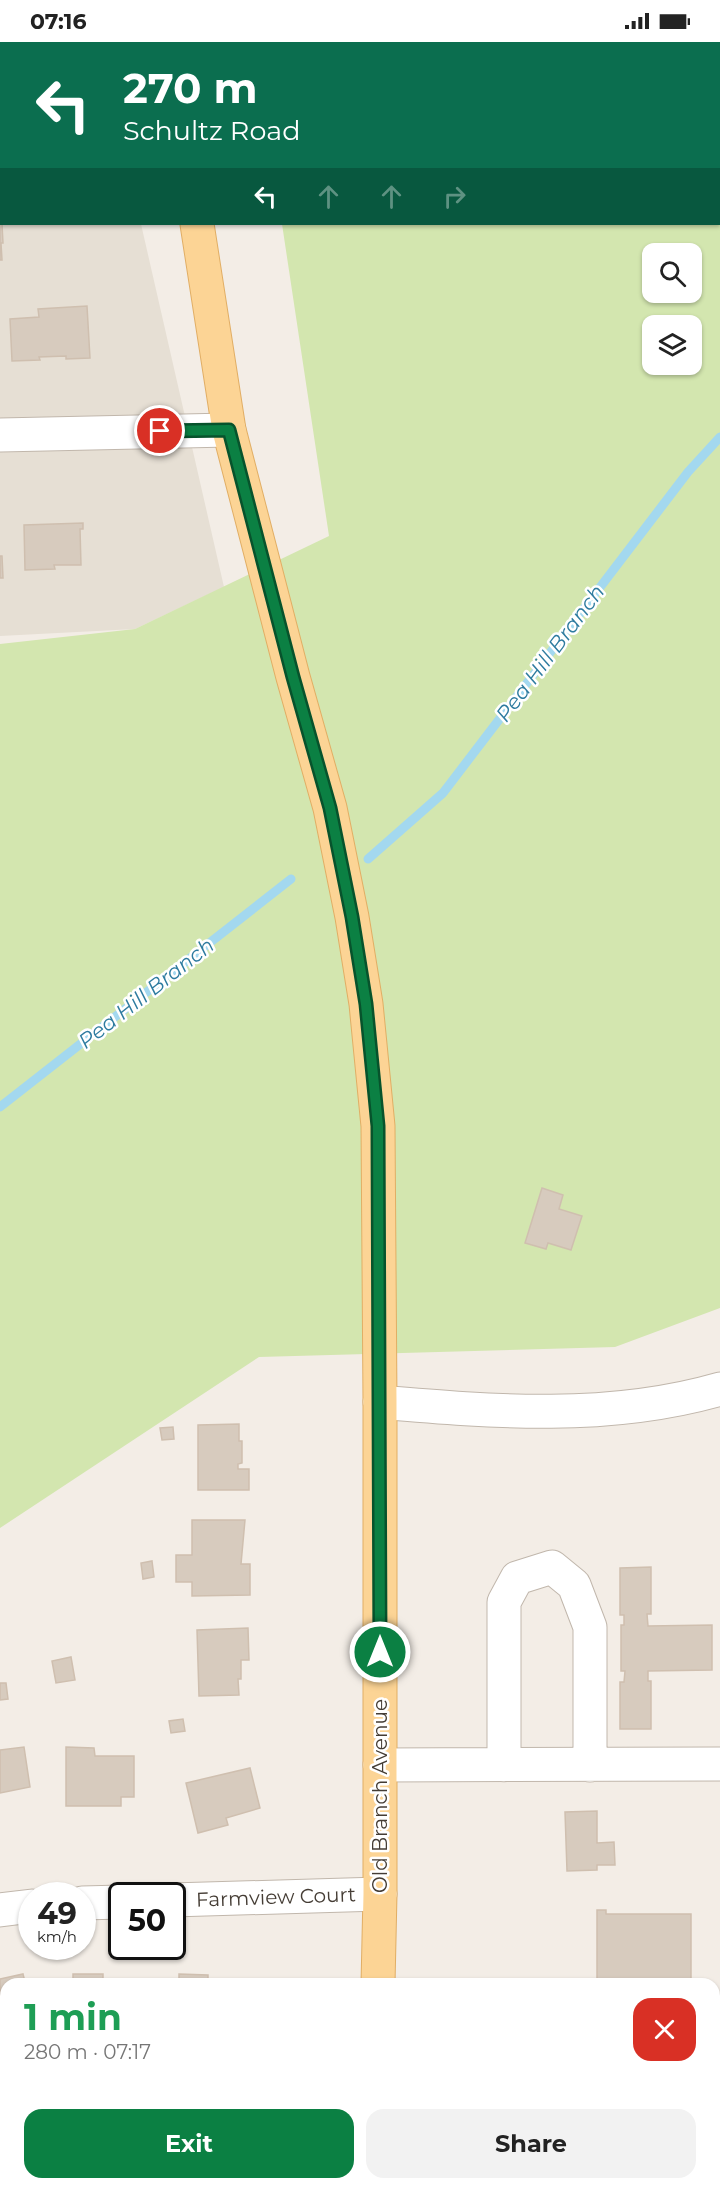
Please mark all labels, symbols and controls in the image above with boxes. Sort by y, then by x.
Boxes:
text: 07:16 [30,8,86,35]
text: 270 m [123,62,257,114]
icon: left [24,66,102,144]
text: Schultz Road [123,114,300,147]
icon: left [249,180,282,213]
icon: ahead [312,180,345,213]
icon: ahead [375,180,408,213]
icon: right [438,180,471,213]
map controls [642,243,702,375]
button: search [642,243,702,303]
button: layers [642,315,702,375]
pin [134,405,185,456]
icon: arrive [143,414,176,447]
water label: Pea Hill Branch [490,580,610,726]
water label: Pea Hill Branch [73,932,219,1054]
position arrow [348,1620,412,1684]
street label: Old Branch Avenue [368,1699,392,1893]
speed limit sign: 50 [108,1882,186,1960]
street label: Farmview Court [196,1882,356,1912]
text: 49 [37,1895,77,1932]
text: km/h [37,1927,77,1946]
text: 1 min [24,1995,122,2039]
button: close [633,1998,696,2061]
text: 280 m · 07:17 [24,2040,151,2064]
button: Exit [24,2109,354,2178]
button: Share [366,2109,696,2178]

